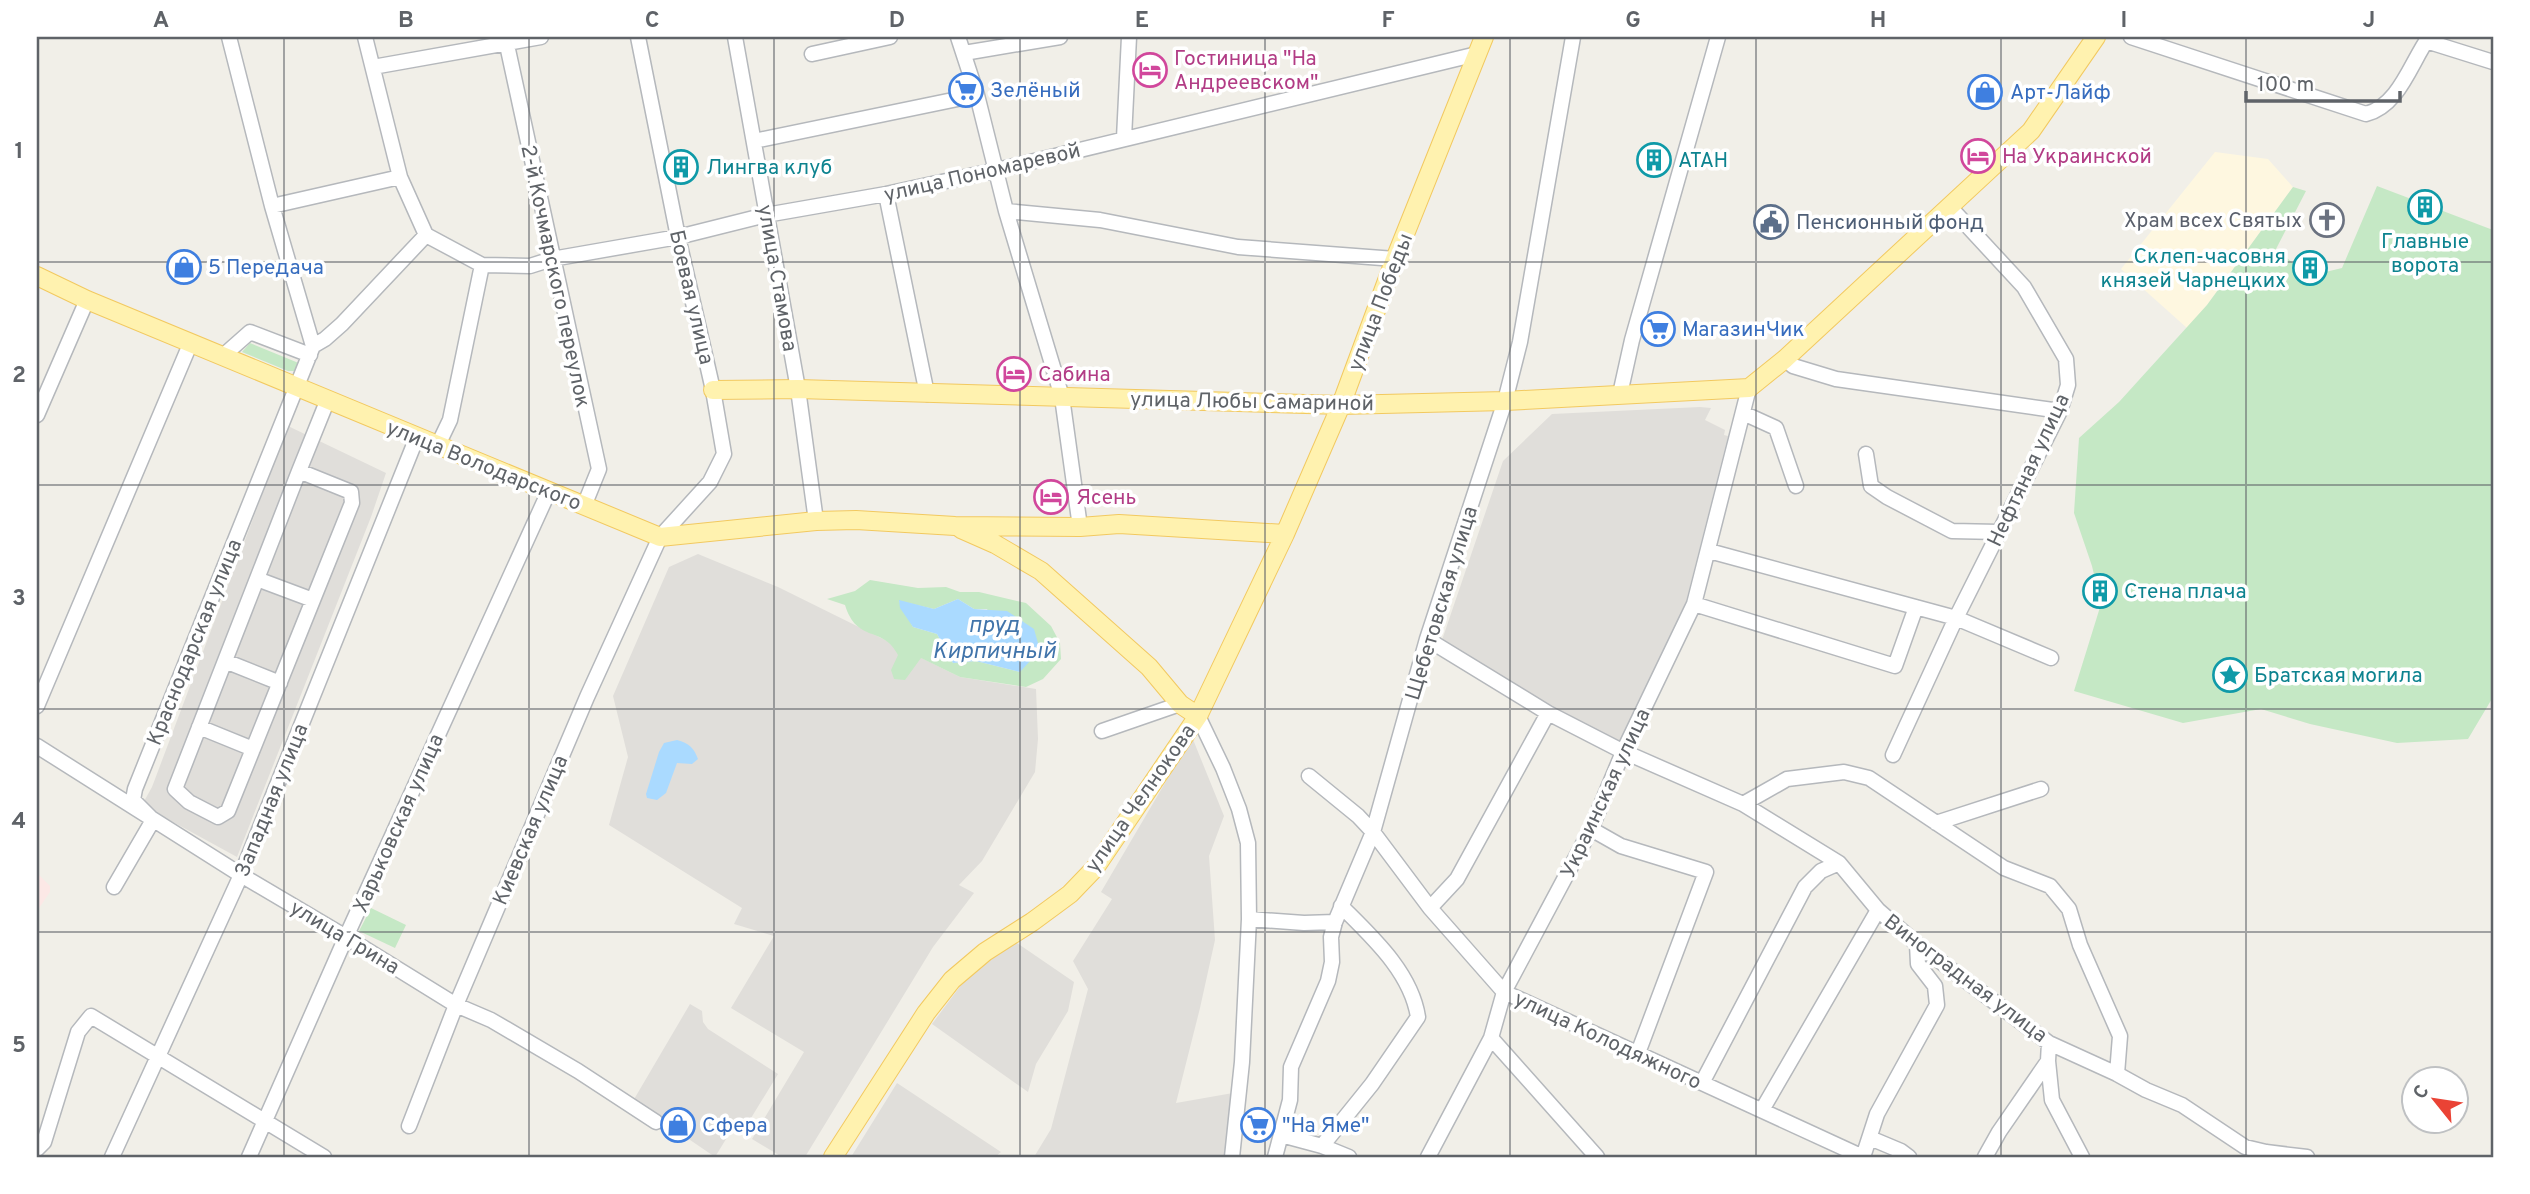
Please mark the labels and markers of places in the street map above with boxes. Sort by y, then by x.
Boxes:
place label: Гостиница "На Андреевском" [1174,46,1318,97]
hotel icon: Гостиница "На Андреевском" [1131,51,1169,89]
supermarket icon: Зелёный [947,71,985,109]
shop icon: Арт-Лайф [1966,73,2004,111]
place label: Зелёный [990,78,1081,105]
place label: Арт-Лайф [2010,80,2111,107]
hotel icon: На Украинской [1959,137,1997,175]
building icon: АТАН [1635,141,1673,179]
place label: На Украинской [2002,144,2152,171]
building icon: Лингва клуб [662,148,700,186]
place label: АТАН [1678,148,1728,175]
place label: Лингва клуб [706,155,832,182]
building icon: Главные ворота [2406,188,2444,226]
church icon: Храм всех Святых [2308,201,2346,239]
public building icon: Пенсионный фонд [1752,203,1790,241]
place label: Храм всех Святых [2124,208,2302,235]
place label: Пенсионный фонд [1796,210,1984,237]
place label: Главные ворота [2381,229,2469,280]
place label: Склеп-часовня князей Чарнецких [2101,244,2286,295]
shop icon: 5 Передача [165,248,203,286]
building icon: Склеп-часовня князей Чарнецких [2291,249,2329,287]
place label: 5 Передача [208,255,324,282]
supermarket icon: МагазинЧик [1639,310,1677,348]
place label: МагазинЧик [1682,317,1805,344]
hotel icon: Сабина [995,355,1033,393]
place label: Сабина [1038,362,1111,389]
hotel icon: Ясень [1032,478,1070,516]
place label: Ясень [1076,485,1137,512]
building icon: Стена плача [2081,572,2119,610]
place label: Стена плача [2124,579,2247,606]
place icon: Братская могила [2211,656,2249,694]
place label: Братская могила [2254,663,2423,690]
shop icon: Сфера [659,1106,697,1144]
supermarket icon: "На Яме" [1239,1106,1277,1144]
place label: Сфера [702,1113,768,1140]
place label: "На Яме" [1282,1113,1370,1140]

